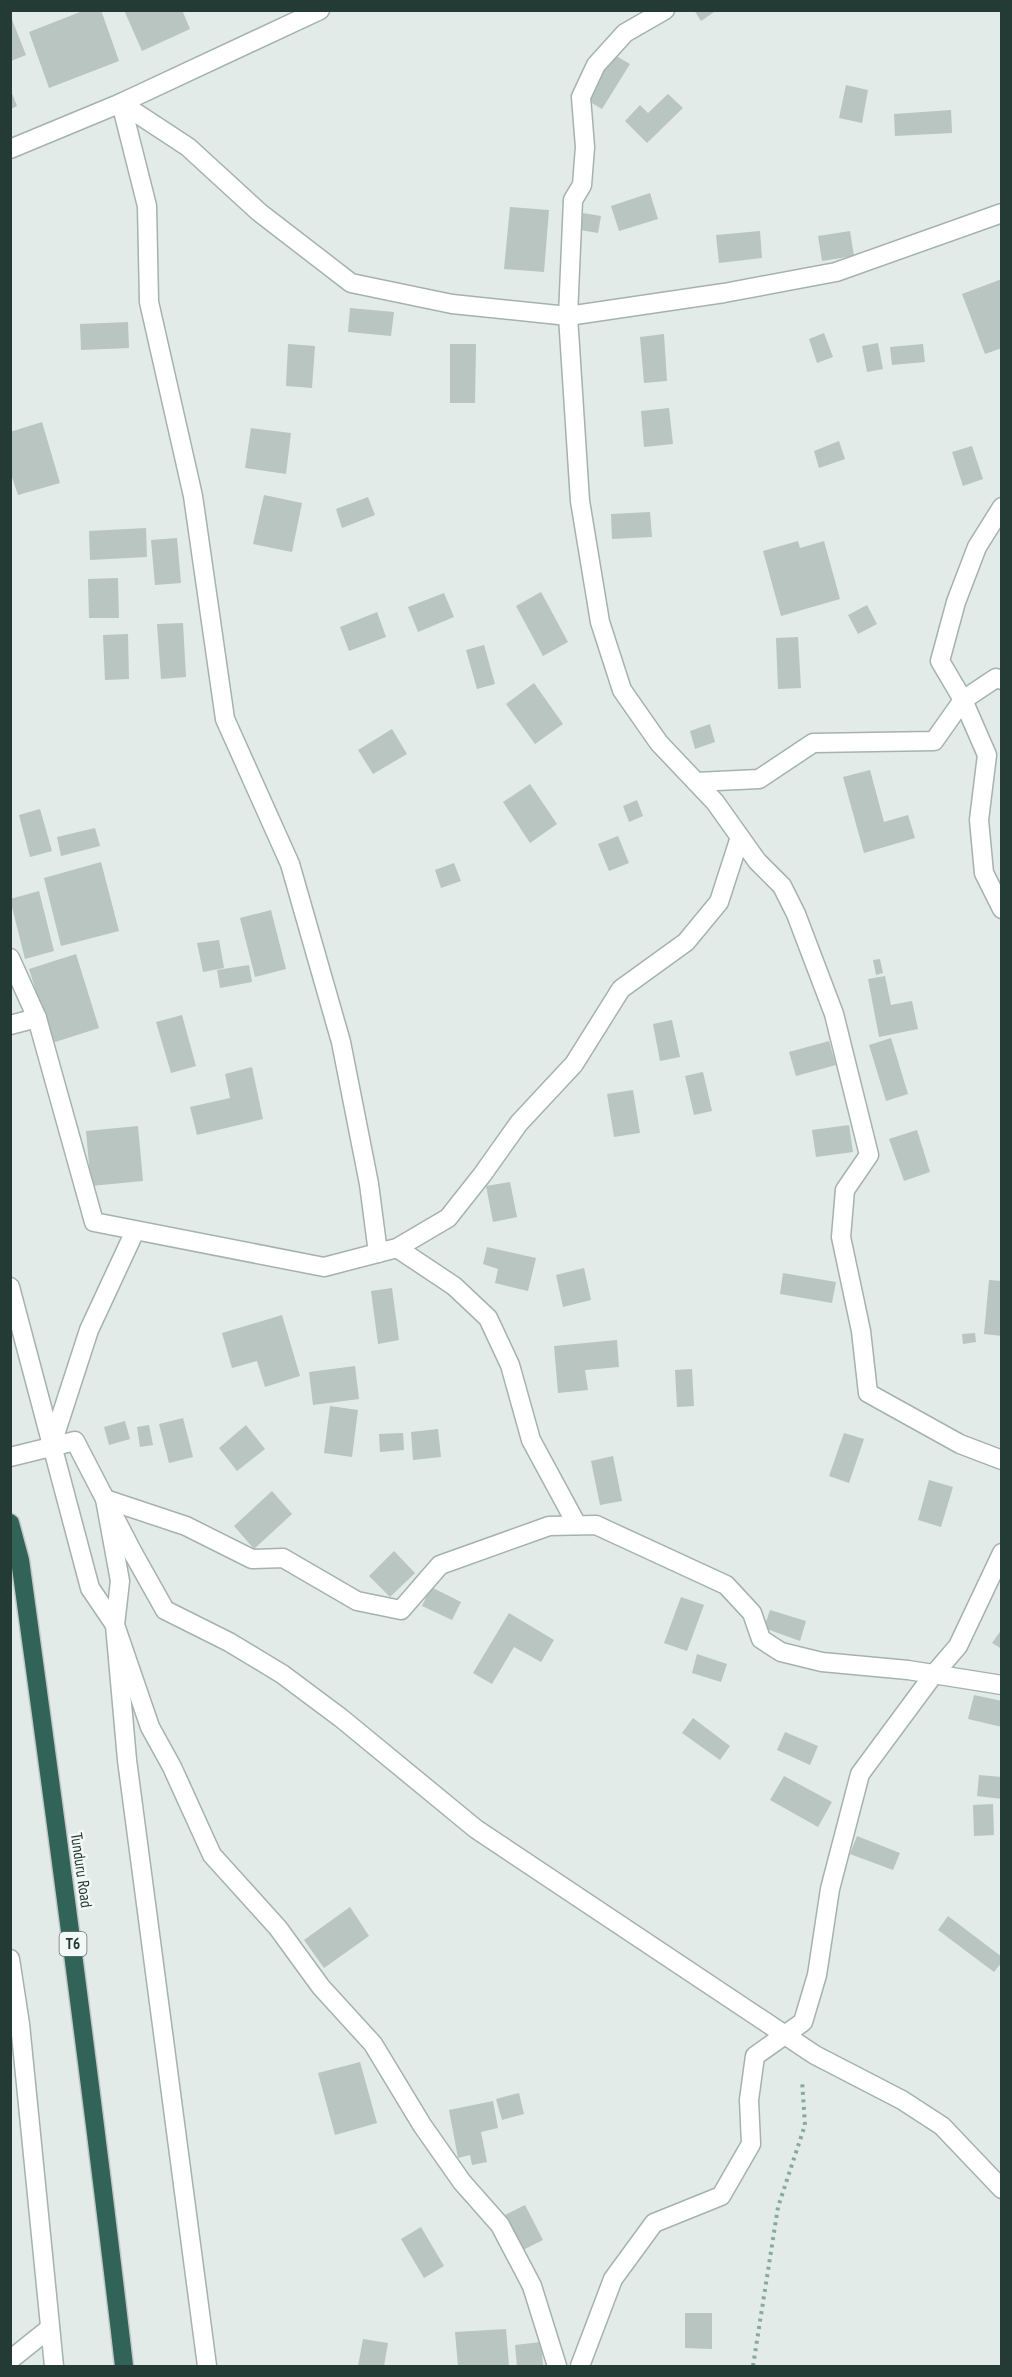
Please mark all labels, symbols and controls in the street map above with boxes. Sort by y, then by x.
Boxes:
street label: Tunduru Road [67,1831,97,1909]
road number: T6 [60,1932,86,1956]

